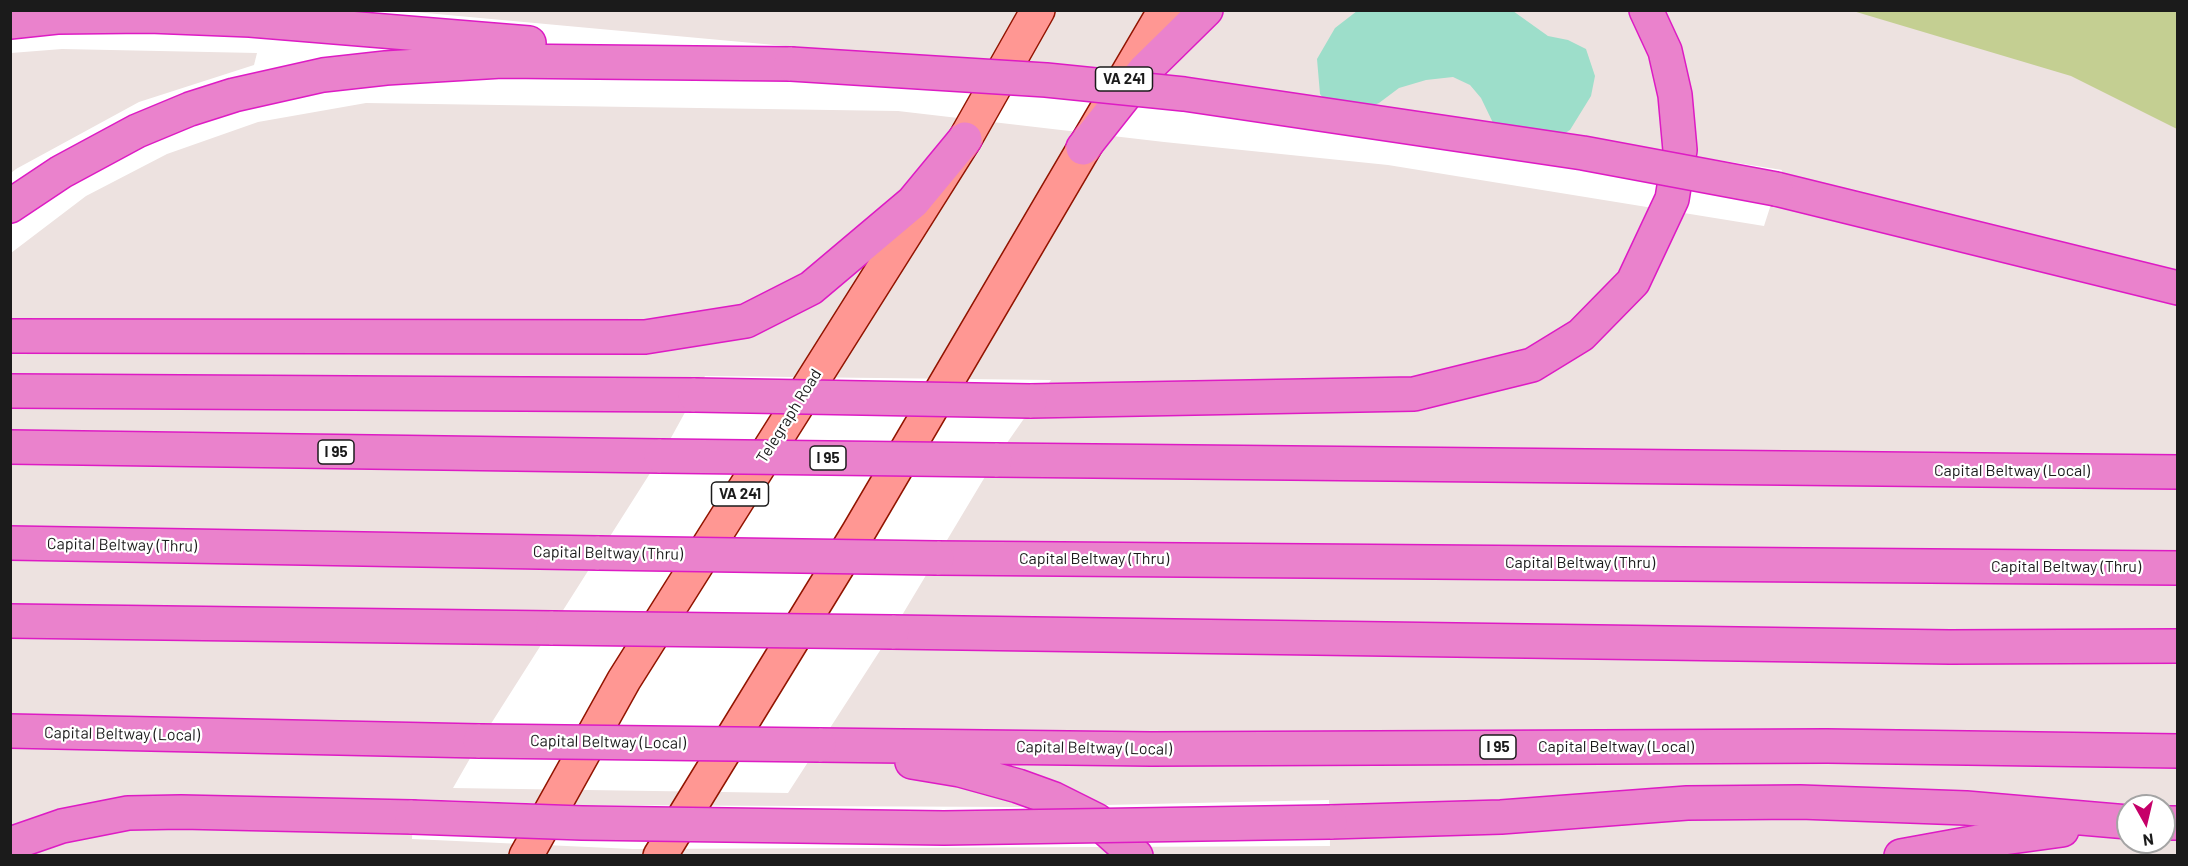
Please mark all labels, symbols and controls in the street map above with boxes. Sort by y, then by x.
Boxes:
road number: VA 241 [1096,67,1152,91]
street label: Telegraph Road [752,365,826,467]
road number: I 95 [318,440,354,464]
road number: I 95 [810,446,846,470]
street label: Capital Beltway (Local) [1934,461,2090,481]
road number: VA 241 [712,482,768,506]
street label: Capital Beltway (Thru) [47,534,197,556]
street label: Capital Beltway (Thru) [533,542,683,564]
street label: Capital Beltway (Thru) [1019,549,1169,569]
street label: Capital Beltway (Thru) [1505,553,1655,573]
street label: Capital Beltway (Thru) [1991,557,2141,577]
street label: Capital Beltway (Local) [44,723,200,745]
street label: Capital Beltway (Local) [530,731,686,753]
road number: I 95 [1480,735,1516,759]
street label: Capital Beltway (Local) [1016,737,1172,759]
street label: Capital Beltway (Local) [1538,737,1694,757]
north arrow [2116,794,2176,854]
text: N [2142,830,2155,850]

